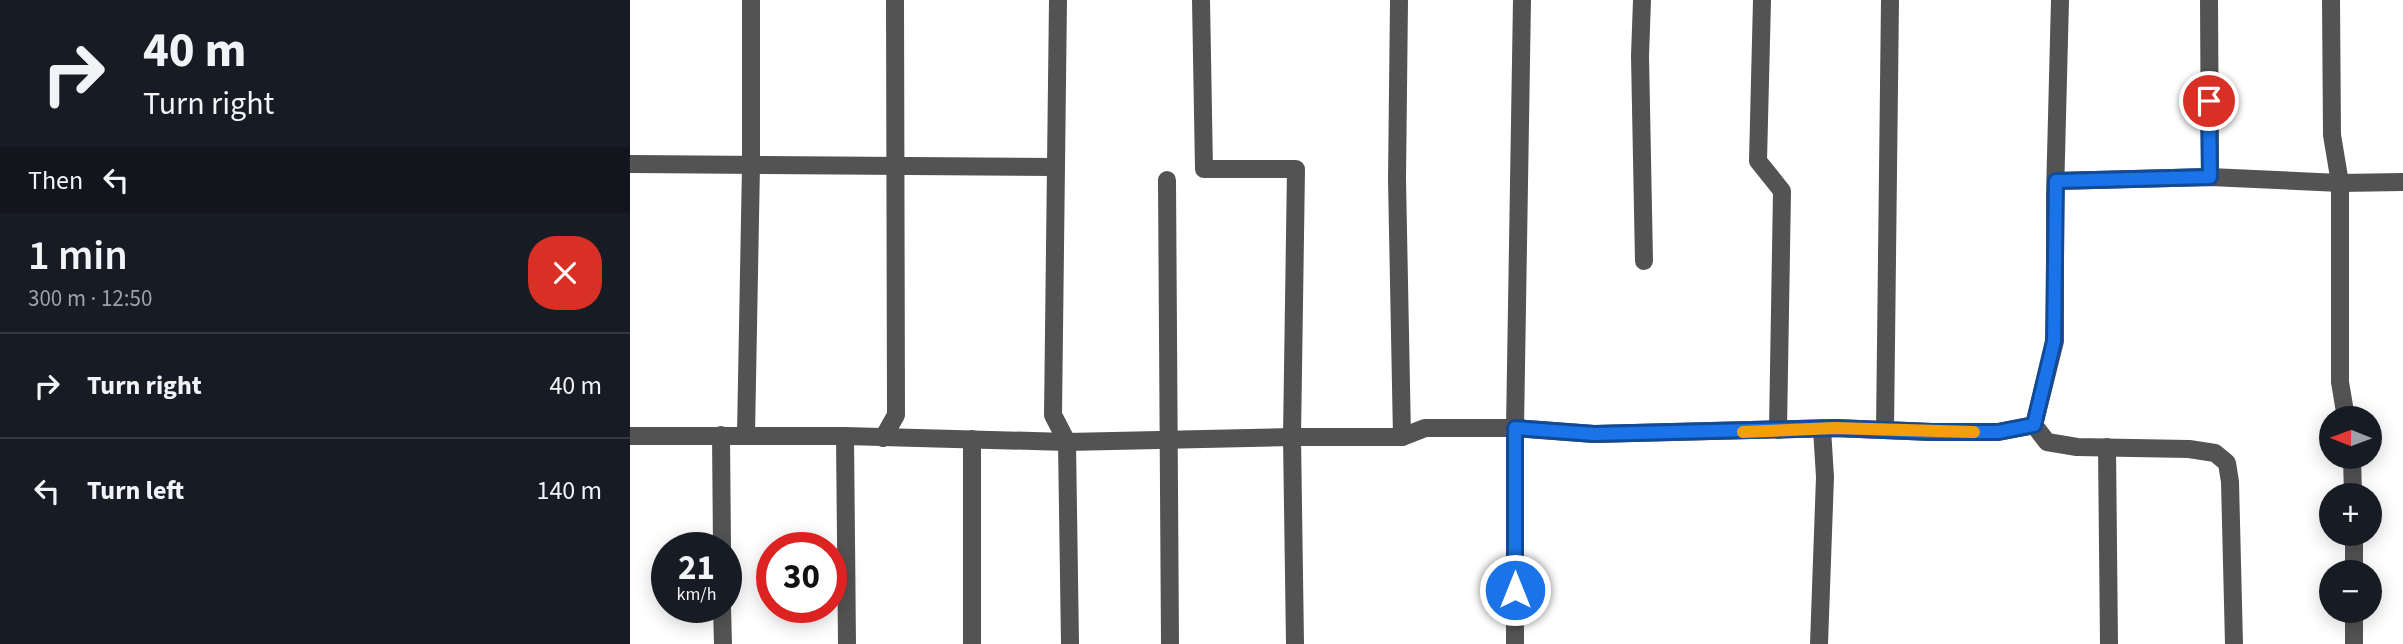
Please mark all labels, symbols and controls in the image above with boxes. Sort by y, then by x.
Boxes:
text: 40 m [143,16,247,86]
icon: right [28,28,119,119]
pin [2179,71,2239,131]
text: Turn right [143,81,274,127]
icon: arrive [2190,82,2228,120]
icon: left [97,161,135,199]
text: Then [28,162,83,199]
text: 1 min [28,226,128,286]
button: close [528,236,602,310]
text: 300 m · 12:50 [28,282,152,315]
icon: right [28,367,66,405]
text: Turn right [87,367,202,404]
text: 40 m [549,367,602,404]
north arrow [2319,406,2382,469]
map controls [2319,406,2382,623]
icon: left [28,472,66,510]
text: Turn left [87,472,184,509]
text: 140 m [536,472,602,509]
button: + [2319,483,2382,546]
speed limit sign: 30 [756,532,847,623]
text: 21 [678,543,715,593]
position arrow [1478,553,1552,627]
button: − [2319,560,2382,623]
text: km/h [677,582,716,607]

